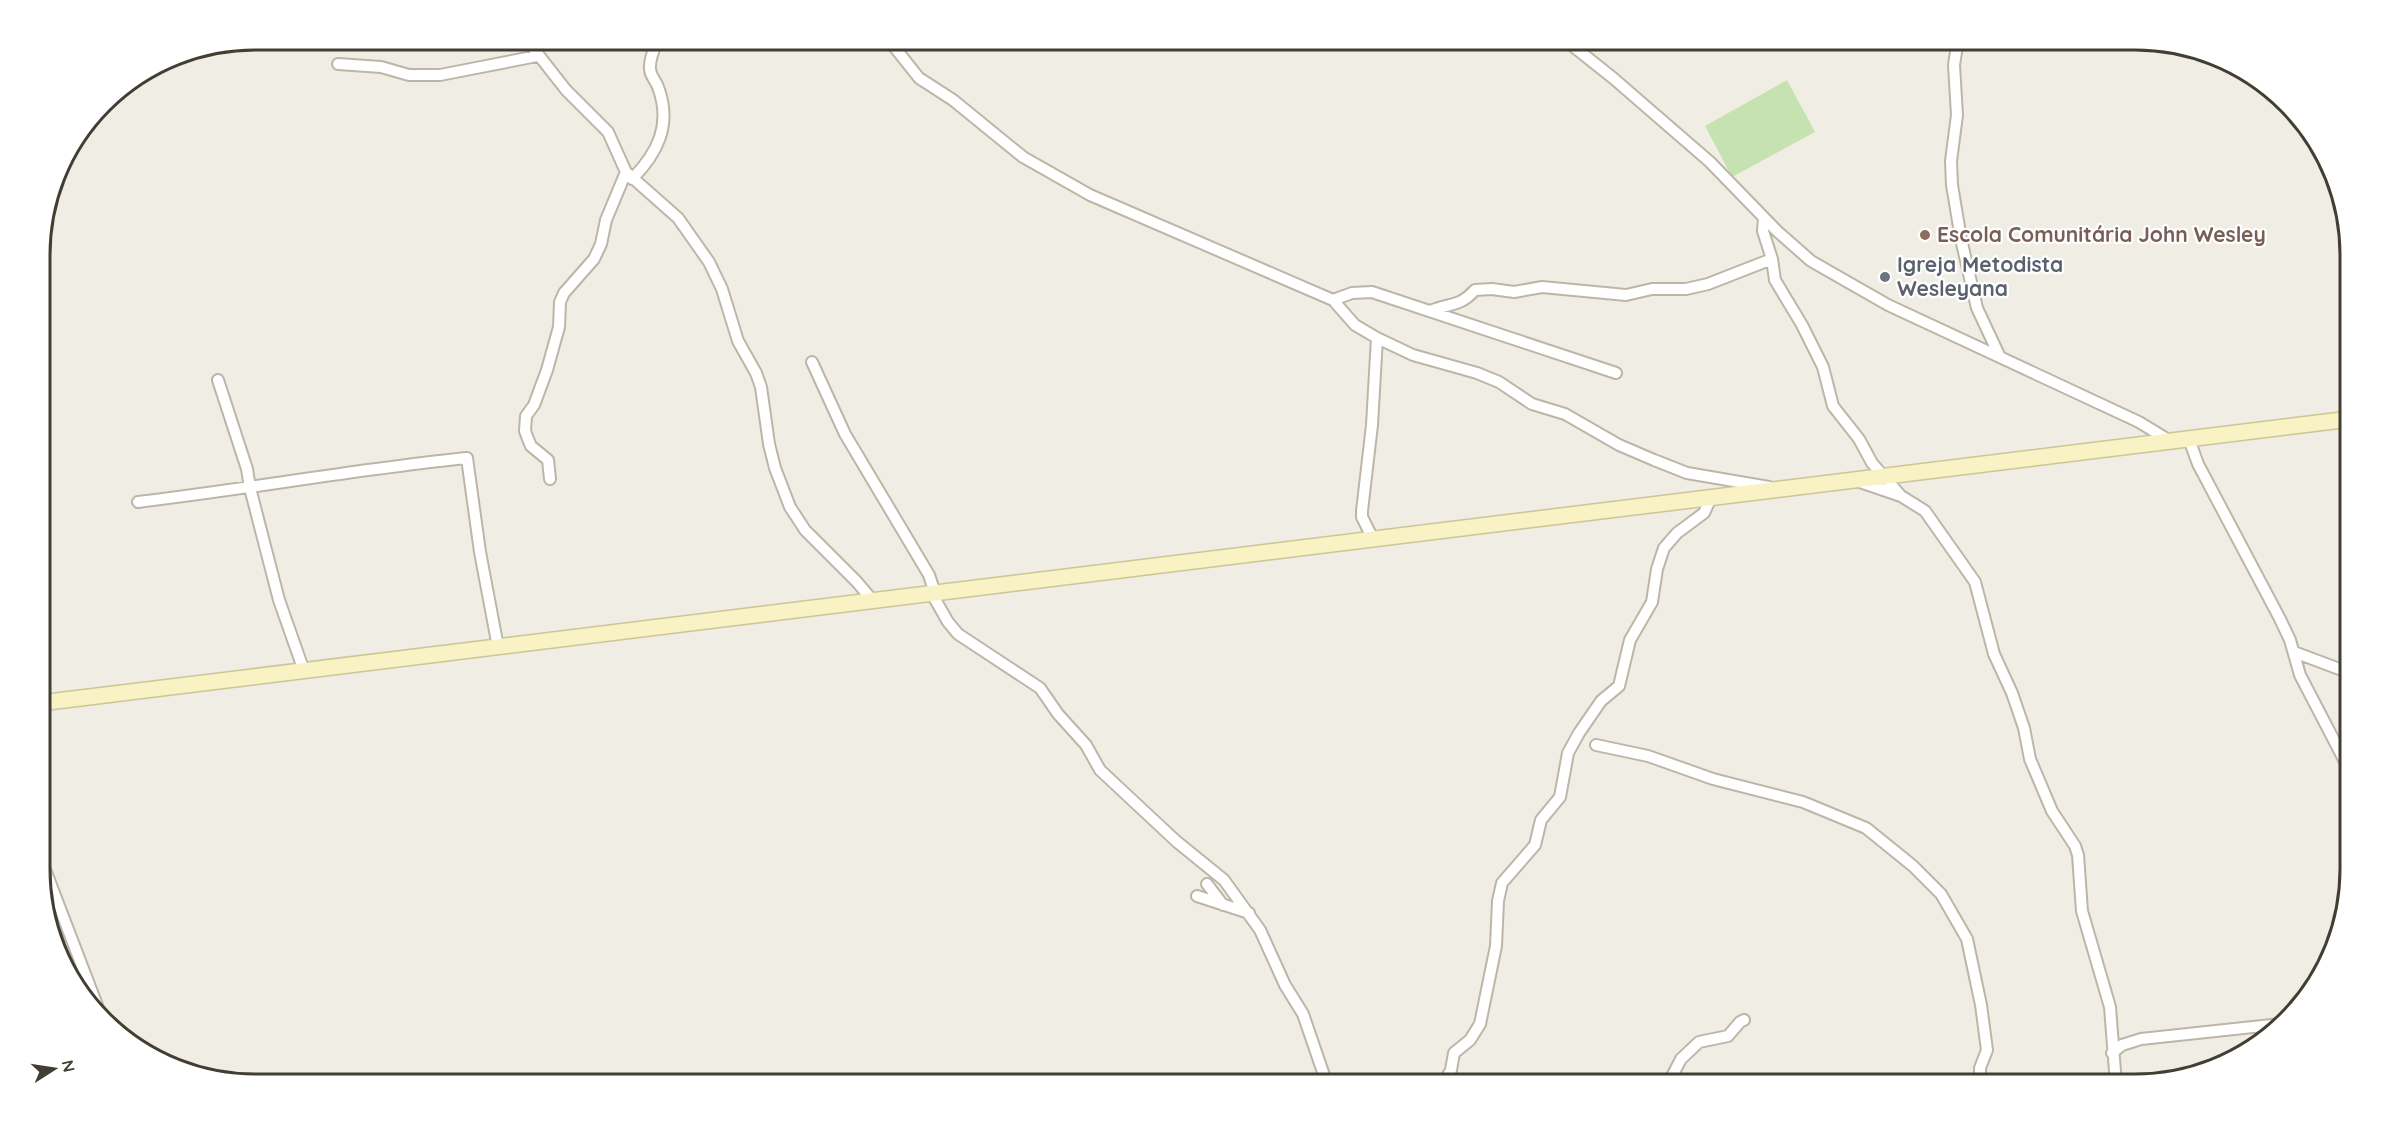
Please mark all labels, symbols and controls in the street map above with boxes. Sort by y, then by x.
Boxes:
place label: Escola Comunitária John Wesley [1937,221,2266,247]
marker: Escola Comunitária John Wesley [1918,228,1932,242]
place label: Igreja Metodista Wesleyana [1897,251,2063,301]
marker: Igreja Metodista Wesleyana [1878,270,1892,284]
north arrow [24,1039,84,1099]
text: N [58,1058,80,1074]

